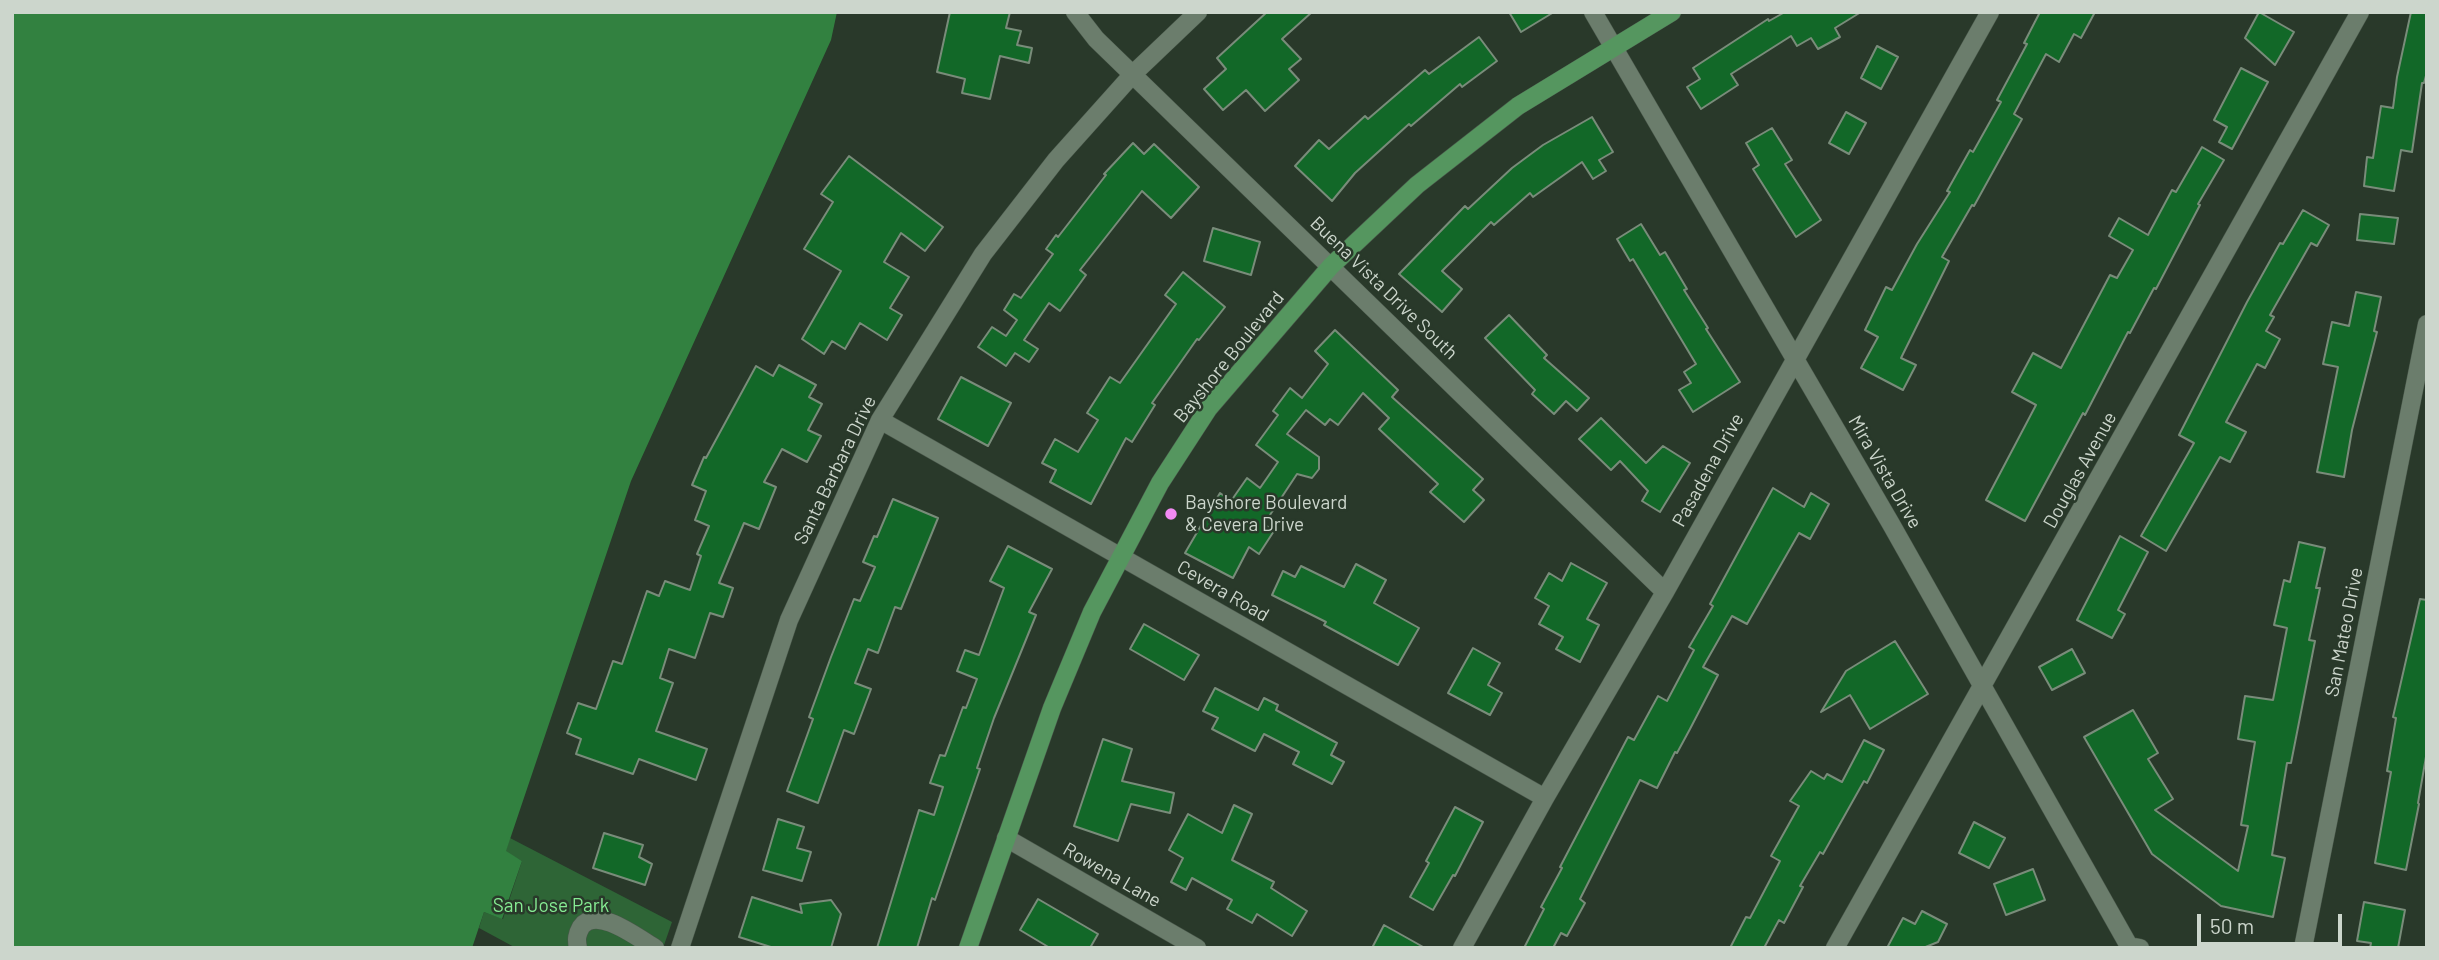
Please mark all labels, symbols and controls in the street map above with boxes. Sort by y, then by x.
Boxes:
street label: Buena Vista Drive South [1306,212,1462,364]
street label: Bayshore Boulevard [1169,287,1289,427]
street label: Santa Barbara Drive [789,392,881,548]
street label: Douglas Avenue [2039,408,2121,532]
street label: Pasadena Drive [1667,409,1749,531]
street label: Mira Vista Drive [1843,411,1927,533]
place label: Bayshore Boulevard & Cevera Drive [1185,492,1347,536]
marker: Bayshore Boulevard & Cevera Drive [1163,506,1179,522]
street label: Cevera Road [1173,555,1273,627]
street label: San Mateo Drive [2320,565,2368,699]
street label: Rowena Lane [1059,838,1165,912]
park label: San Jose Park [493,895,609,917]
scale bar [2201,900,2346,944]
text: 50 m [2210,913,2254,938]

